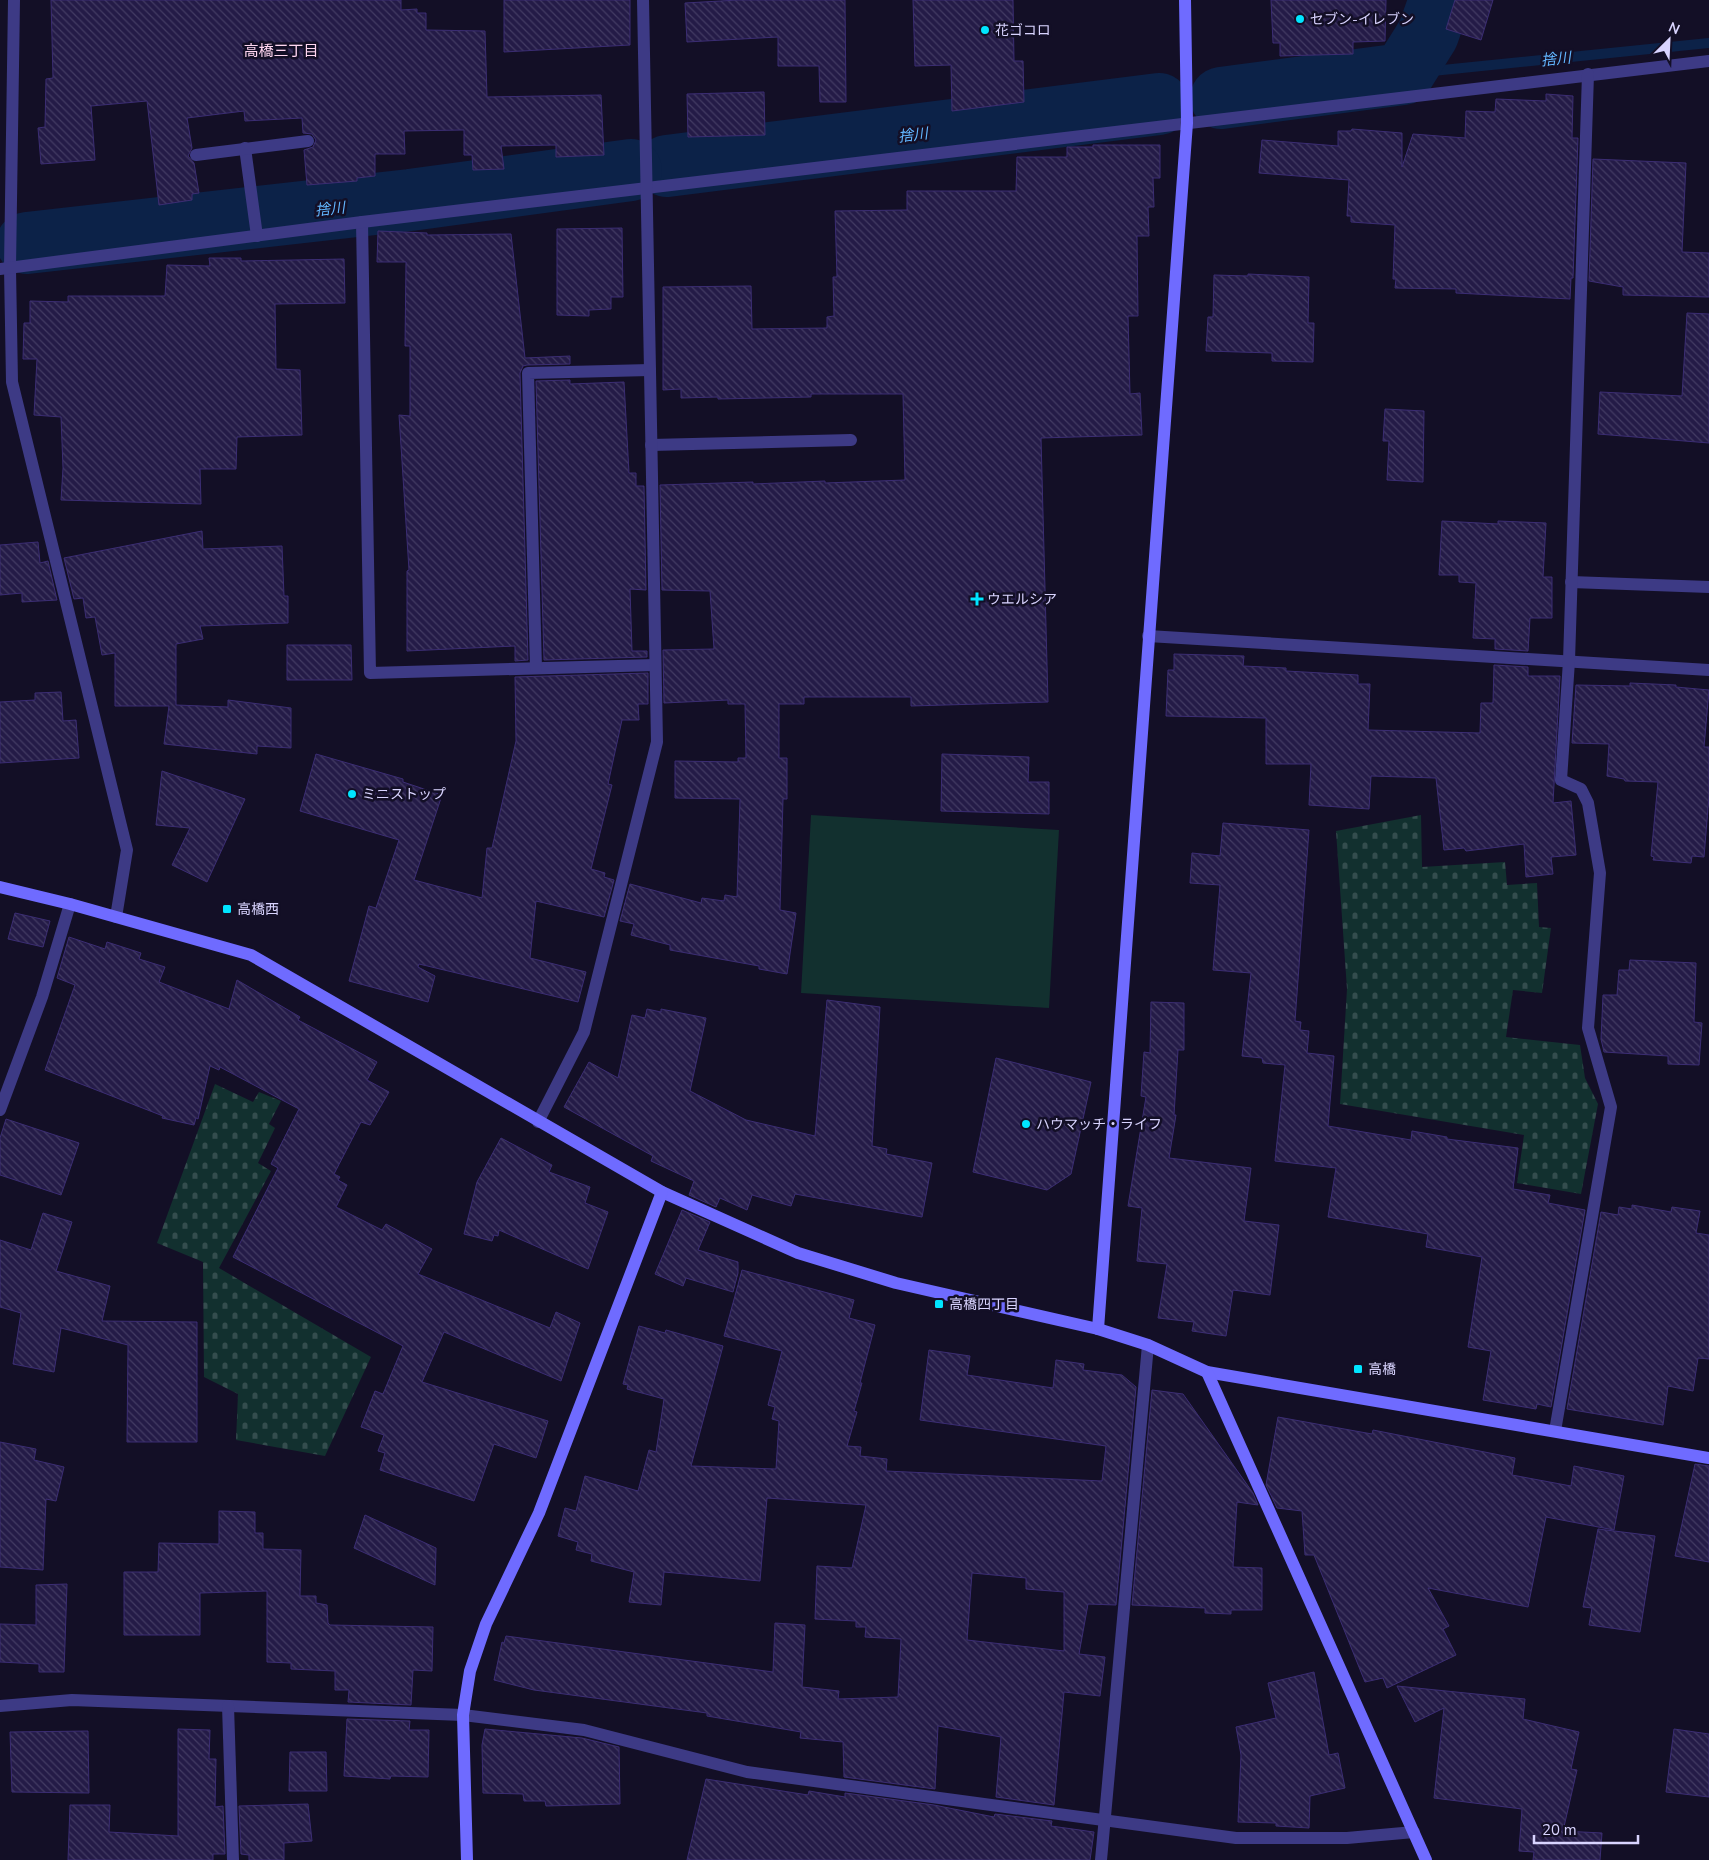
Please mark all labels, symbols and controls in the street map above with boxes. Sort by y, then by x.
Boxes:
place label: セブン-イレブン [1310,10,1414,29]
marker: セブン-イレブン [1294,13,1306,25]
north arrow [1644,15,1694,65]
text: N [1665,18,1683,39]
place label: 花ゴコロ [995,21,1051,40]
marker: 花ゴコロ [979,24,991,36]
district label: 高橋三丁目 [243,41,319,61]
water label: 捨川 [1540,47,1574,71]
water label: 捨川 [897,123,931,147]
water label: 捨川 [314,197,348,221]
place label: ウエルシア [987,590,1057,609]
marker: ウエルシア [971,593,983,605]
place label: ミニストップ [362,785,446,804]
marker: ミニストップ [346,788,358,800]
place label: 高橋西 [237,900,279,919]
marker: 高橋西 [221,903,233,915]
place label: ハウマッチ・ライフ [1036,1115,1162,1134]
marker: ハウマッチ・ライフ [1020,1118,1032,1130]
place label: 高橋四丁目 [949,1295,1019,1314]
marker: 高橋四丁目 [933,1298,945,1310]
place label: 高橋 [1368,1360,1396,1379]
marker: 高橋 [1352,1363,1364,1375]
scale bar [1534,1812,1638,1844]
text: 20 m [1542,1820,1577,1840]

